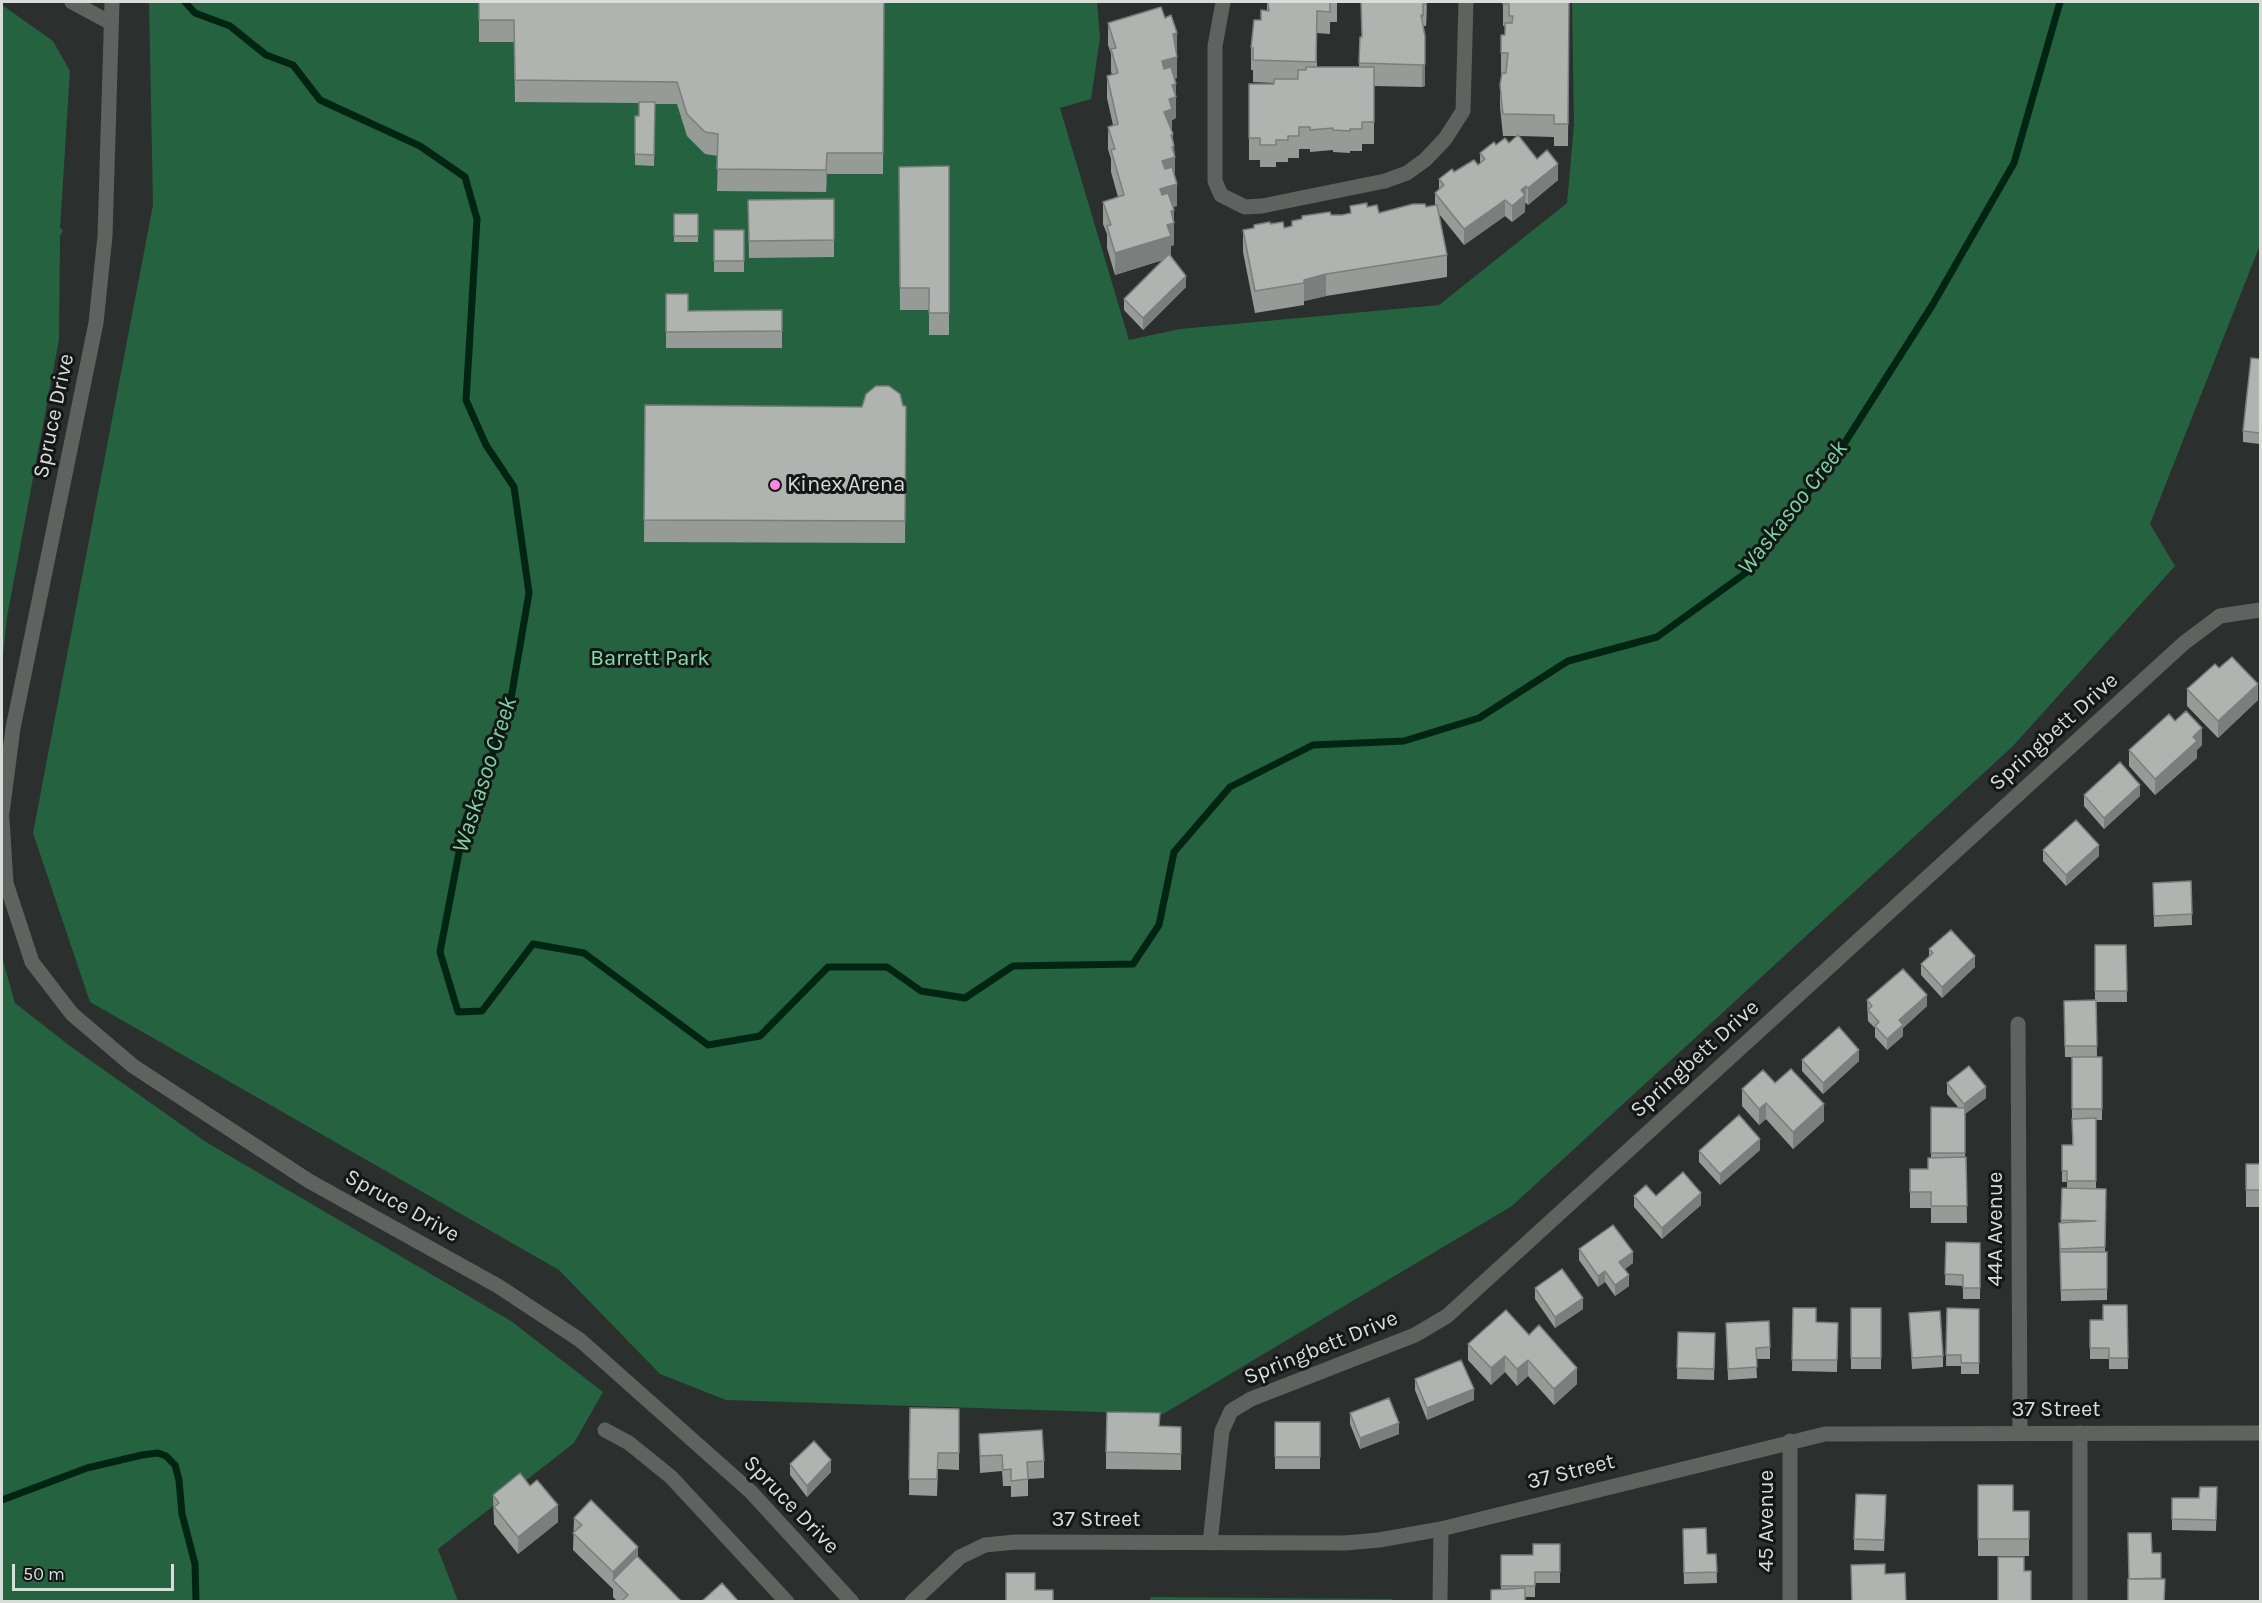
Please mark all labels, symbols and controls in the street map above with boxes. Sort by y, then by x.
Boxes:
street label: Spruce Drive [28,351,80,481]
water label: Waskasoo Creek [1732,435,1854,581]
place label: Kinex Arena [787,472,905,498]
marker: Kinex Arena [768,478,782,492]
park label: Barrett Park [590,646,710,672]
street label: Springbett Drive [1984,667,2124,797]
water label: Waskasoo Creek [446,693,524,857]
street label: Springbett Drive [1625,994,1765,1124]
street label: Spruce Drive [340,1164,464,1248]
street label: 44A Avenue [1983,1172,2009,1286]
street label: Springbett Drive [1240,1305,1402,1391]
street label: 37 Street [2012,1397,2100,1423]
street label: 37 Street [1525,1448,1617,1496]
street label: Spruce Drive [738,1450,844,1560]
street label: 45 Avenue [1754,1470,1780,1572]
street label: 37 Street [1052,1507,1140,1533]
scale bar [15,1552,177,1590]
text: 50 m [23,1563,65,1585]

